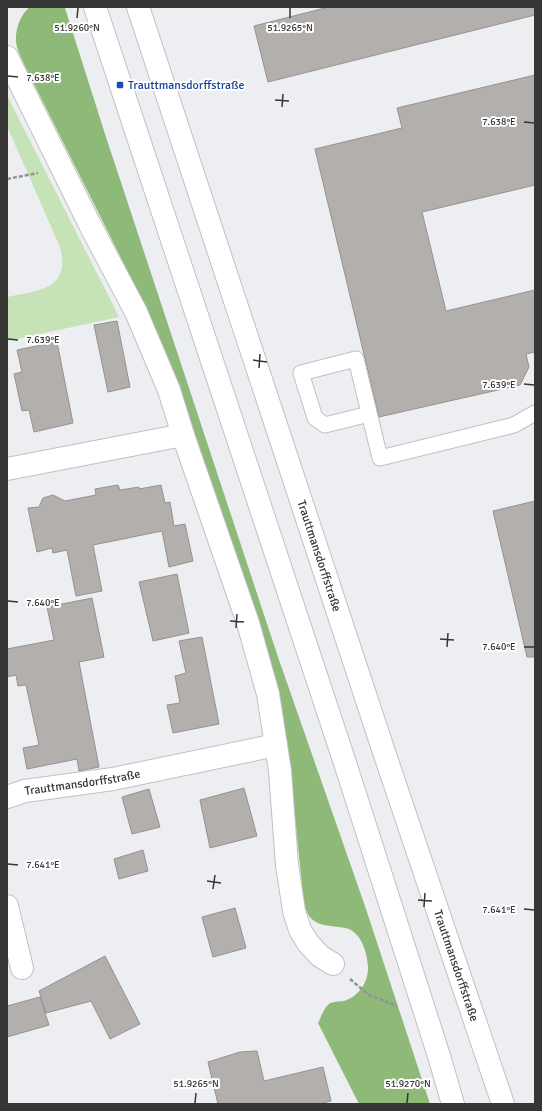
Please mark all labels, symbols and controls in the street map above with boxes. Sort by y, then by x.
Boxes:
text: 51.9260°N [54,22,100,34]
text: 51.9265°N [267,22,313,34]
text: 7.638°E [26,72,60,84]
place label: Trauttmansdorffstraße [128,78,245,93]
marker: Trauttmansdorffstraße [115,80,125,90]
text: 7.638°E [482,116,516,128]
text: 7.639°E [26,334,60,346]
text: 7.639°E [482,379,516,391]
street label: Trauttmansdorffstraße [294,498,345,614]
text: 7.640°E [26,597,60,609]
text: 7.640°E [482,641,516,653]
street label: Trauttmansdorffstraße [24,766,142,798]
text: 7.641°E [26,859,60,871]
text: 7.641°E [482,904,516,916]
street label: Trauttmansdorffstraße [430,908,482,1023]
text: 51.9265°N [173,1078,219,1090]
text: 51.9270°N [385,1078,431,1090]

